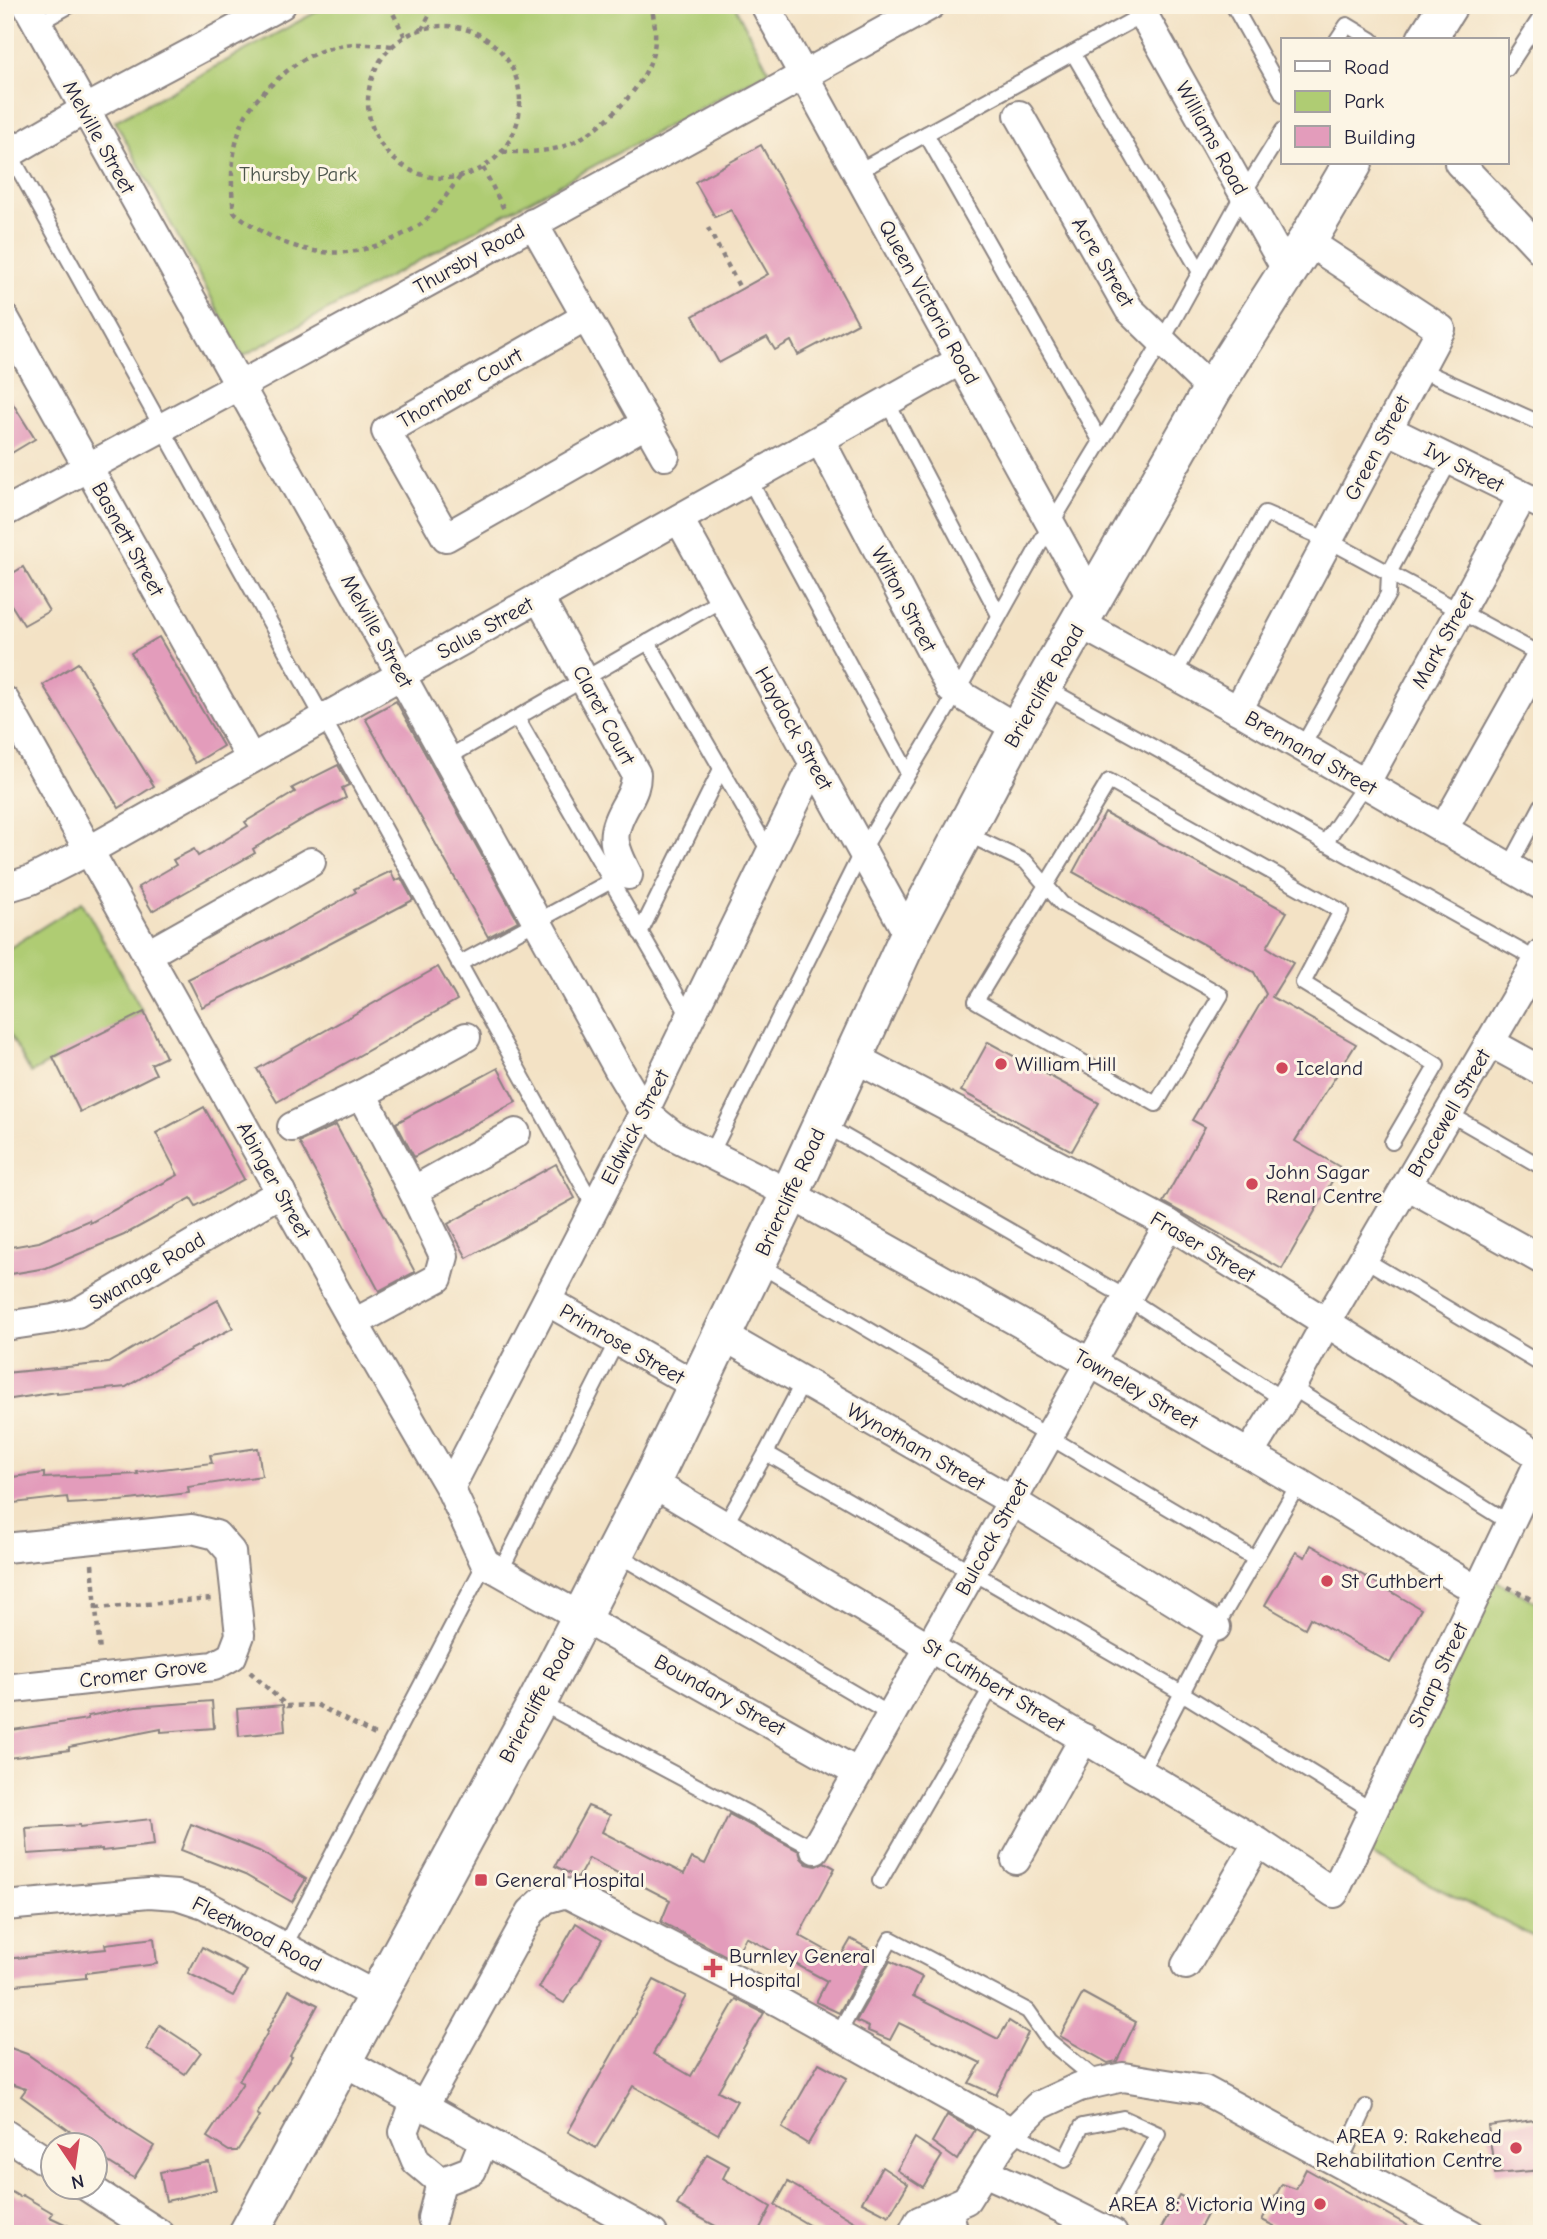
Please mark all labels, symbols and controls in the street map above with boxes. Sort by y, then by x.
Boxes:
legend [1281,38,1508,164]
text: Road [1344,55,1389,79]
street label: Melville Street [58,76,140,199]
street label: Williams Road [1171,77,1253,199]
text: Park [1344,89,1384,113]
text: Building [1344,125,1416,149]
park label: Thursby Park [239,162,357,186]
street label: Acre Street [1067,213,1140,312]
street label: Queen Victoria Road [874,216,984,388]
street label: Thursby Road [409,219,529,299]
street label: Thornber Court [394,342,527,433]
street label: Green Street [1339,391,1415,505]
street label: Ivy Street [1420,437,1509,498]
street label: Basnett Street [87,478,170,601]
street label: Wilton Street [866,542,942,656]
street label: Melville Street [336,570,418,693]
street label: Mark Street [1407,587,1480,692]
street label: Salus Street [433,591,538,664]
street label: Briercliffe Road [999,620,1089,752]
street label: Claret Court [568,661,641,770]
street label: Haydock Street [750,662,838,795]
street label: Brennand Street [1241,706,1382,801]
street label: Bracewell Street [1403,1044,1496,1181]
place label: William Hill [1015,1052,1116,1076]
marker: William Hill [993,1056,1009,1072]
place label: Iceland [1296,1056,1363,1080]
marker: Iceland [1274,1060,1290,1076]
street label: Eldwick Street [596,1065,675,1188]
street label: Abinger Street [232,1118,316,1243]
street label: Briercliffe Road [750,1124,830,1260]
place label: John Sagar Renal Centre [1266,1160,1382,1208]
marker: John Sagar Renal Centre [1244,1176,1260,1192]
street label: Fraser Street [1146,1206,1261,1288]
street label: Swanage Road [85,1227,209,1315]
street label: Primrose Street [555,1299,689,1390]
street label: Towneley Street [1070,1344,1203,1435]
street label: Wynotham Street [843,1398,990,1497]
street label: Bulcock Street [950,1474,1034,1599]
place label: St Cuthbert [1341,1569,1444,1593]
marker: St Cuthbert [1319,1573,1335,1589]
street label: Sharp Street [1403,1618,1473,1731]
street label: Briercliffe Road [494,1633,580,1767]
street label: St Cuthbert Street [919,1633,1070,1737]
street label: Boundary Street [650,1649,790,1741]
street label: Cromer Grove [78,1653,208,1693]
place label: General Hospital [495,1868,645,1892]
marker: General Hospital [473,1872,489,1888]
street label: Fleetwood Road [188,1891,326,1977]
place label: Burnley General Hospital [729,1944,875,1992]
marker: Burnley General Hospital [703,1958,723,1978]
place label: AREA 9: Rakehead Rehabilitation Centre [1316,2124,1502,2172]
north arrow [38,2130,108,2200]
marker: AREA 9: Rakehead Rehabilitation Centre [1508,2140,1524,2156]
text: N [69,2169,86,2194]
place label: AREA 8: Victoria Wing [1108,2192,1306,2216]
marker: AREA 8: Victoria Wing [1312,2196,1328,2212]

